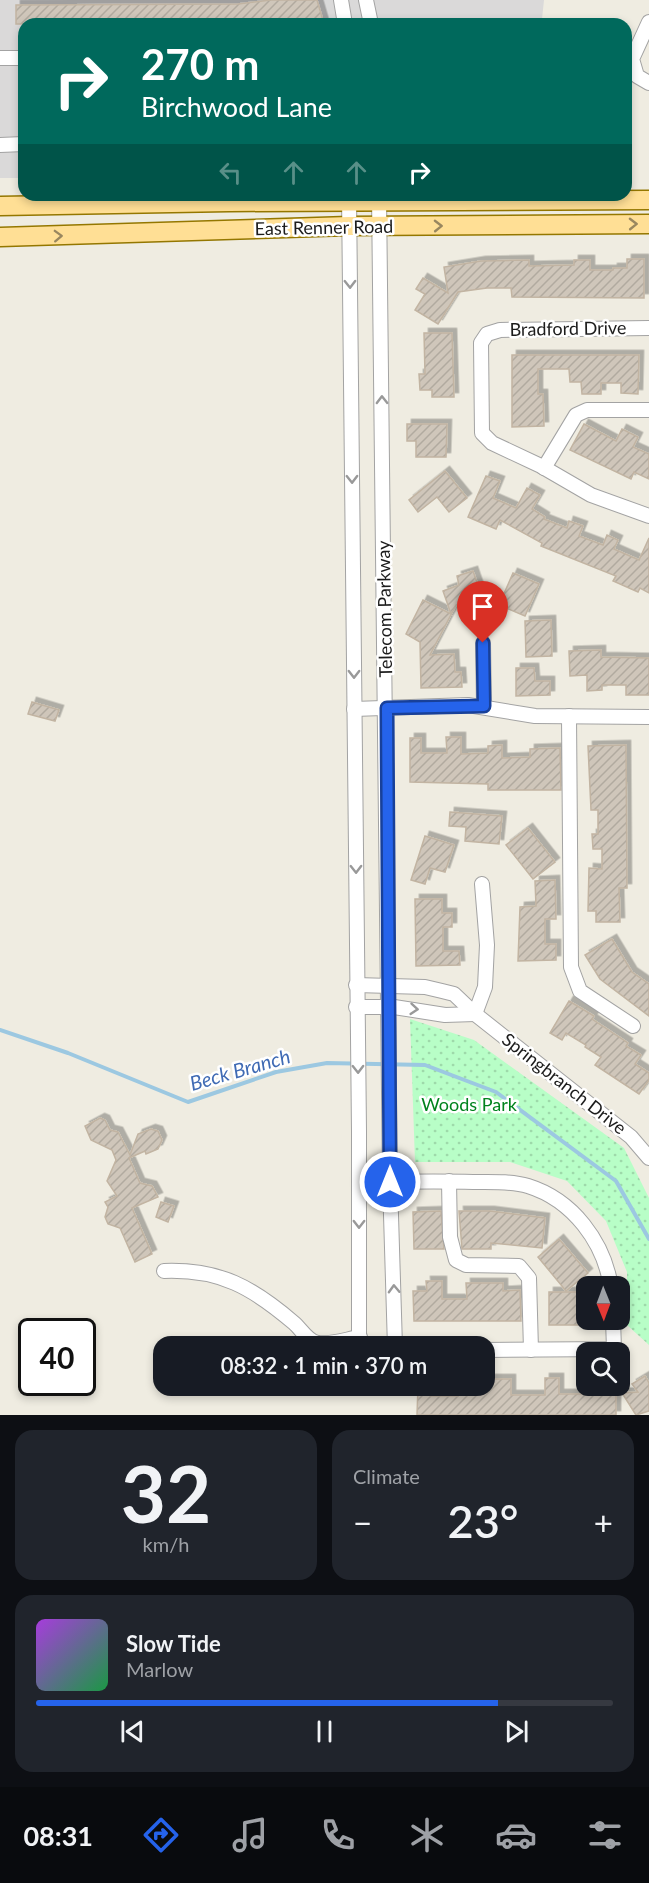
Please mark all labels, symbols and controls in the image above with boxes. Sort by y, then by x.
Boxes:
text: 270 m [141,39,259,89]
icon: right [42,42,120,120]
text: Birchwood Lane [141,90,332,123]
icon: left [214,156,247,189]
icon: ahead [277,156,310,189]
icon: ahead [340,156,373,189]
icon: right [403,156,436,189]
street label: East Renner Road [255,215,393,239]
one-way arrow [628,218,637,230]
one-way arrow [433,220,442,232]
one-way arrow [54,229,63,242]
one-way arrow [344,280,356,289]
street label: Bradford Drive [509,316,627,340]
one-way arrow [376,396,388,405]
one-way arrow [346,475,358,484]
street label: Telecom Parkway [372,540,396,678]
pin [457,581,508,643]
icon: arrive [466,590,499,623]
one-way arrow [348,670,360,679]
one-way arrow [350,865,362,874]
one-way arrow [410,1002,419,1015]
street label: Springbranch Drive [498,1028,631,1139]
water label: Beck Branch [187,1043,293,1095]
one-way arrow [352,1065,364,1074]
park label: Woods Park [421,1093,518,1115]
position arrow [358,1150,422,1214]
one-way arrow [353,1220,365,1229]
north arrow [576,1276,630,1330]
map controls [576,1276,630,1396]
one-way arrow [387,1284,400,1293]
speed limit sign: 40 [18,1318,96,1396]
button: search [576,1342,630,1396]
text: 08:32 · 1 min · 370 m [221,1352,427,1379]
text: 32 [121,1446,211,1540]
text: Climate [353,1464,420,1488]
text: 23° [448,1494,518,1548]
text: − [353,1502,372,1542]
text: + [594,1502,613,1542]
text: km/h [143,1532,189,1556]
text: Slow Tide [126,1630,221,1657]
text: Marlow [126,1657,193,1681]
icon: previous [116,1715,149,1748]
icon: pause [308,1715,341,1748]
icon: next [500,1715,533,1748]
icon: directions [140,1814,182,1856]
icon: music [229,1814,271,1856]
icon: phone [317,1814,359,1856]
icon: climate [406,1814,448,1856]
icon: car [495,1814,537,1856]
icon: filters [584,1814,626,1856]
text: 08:31 [23,1819,93,1852]

